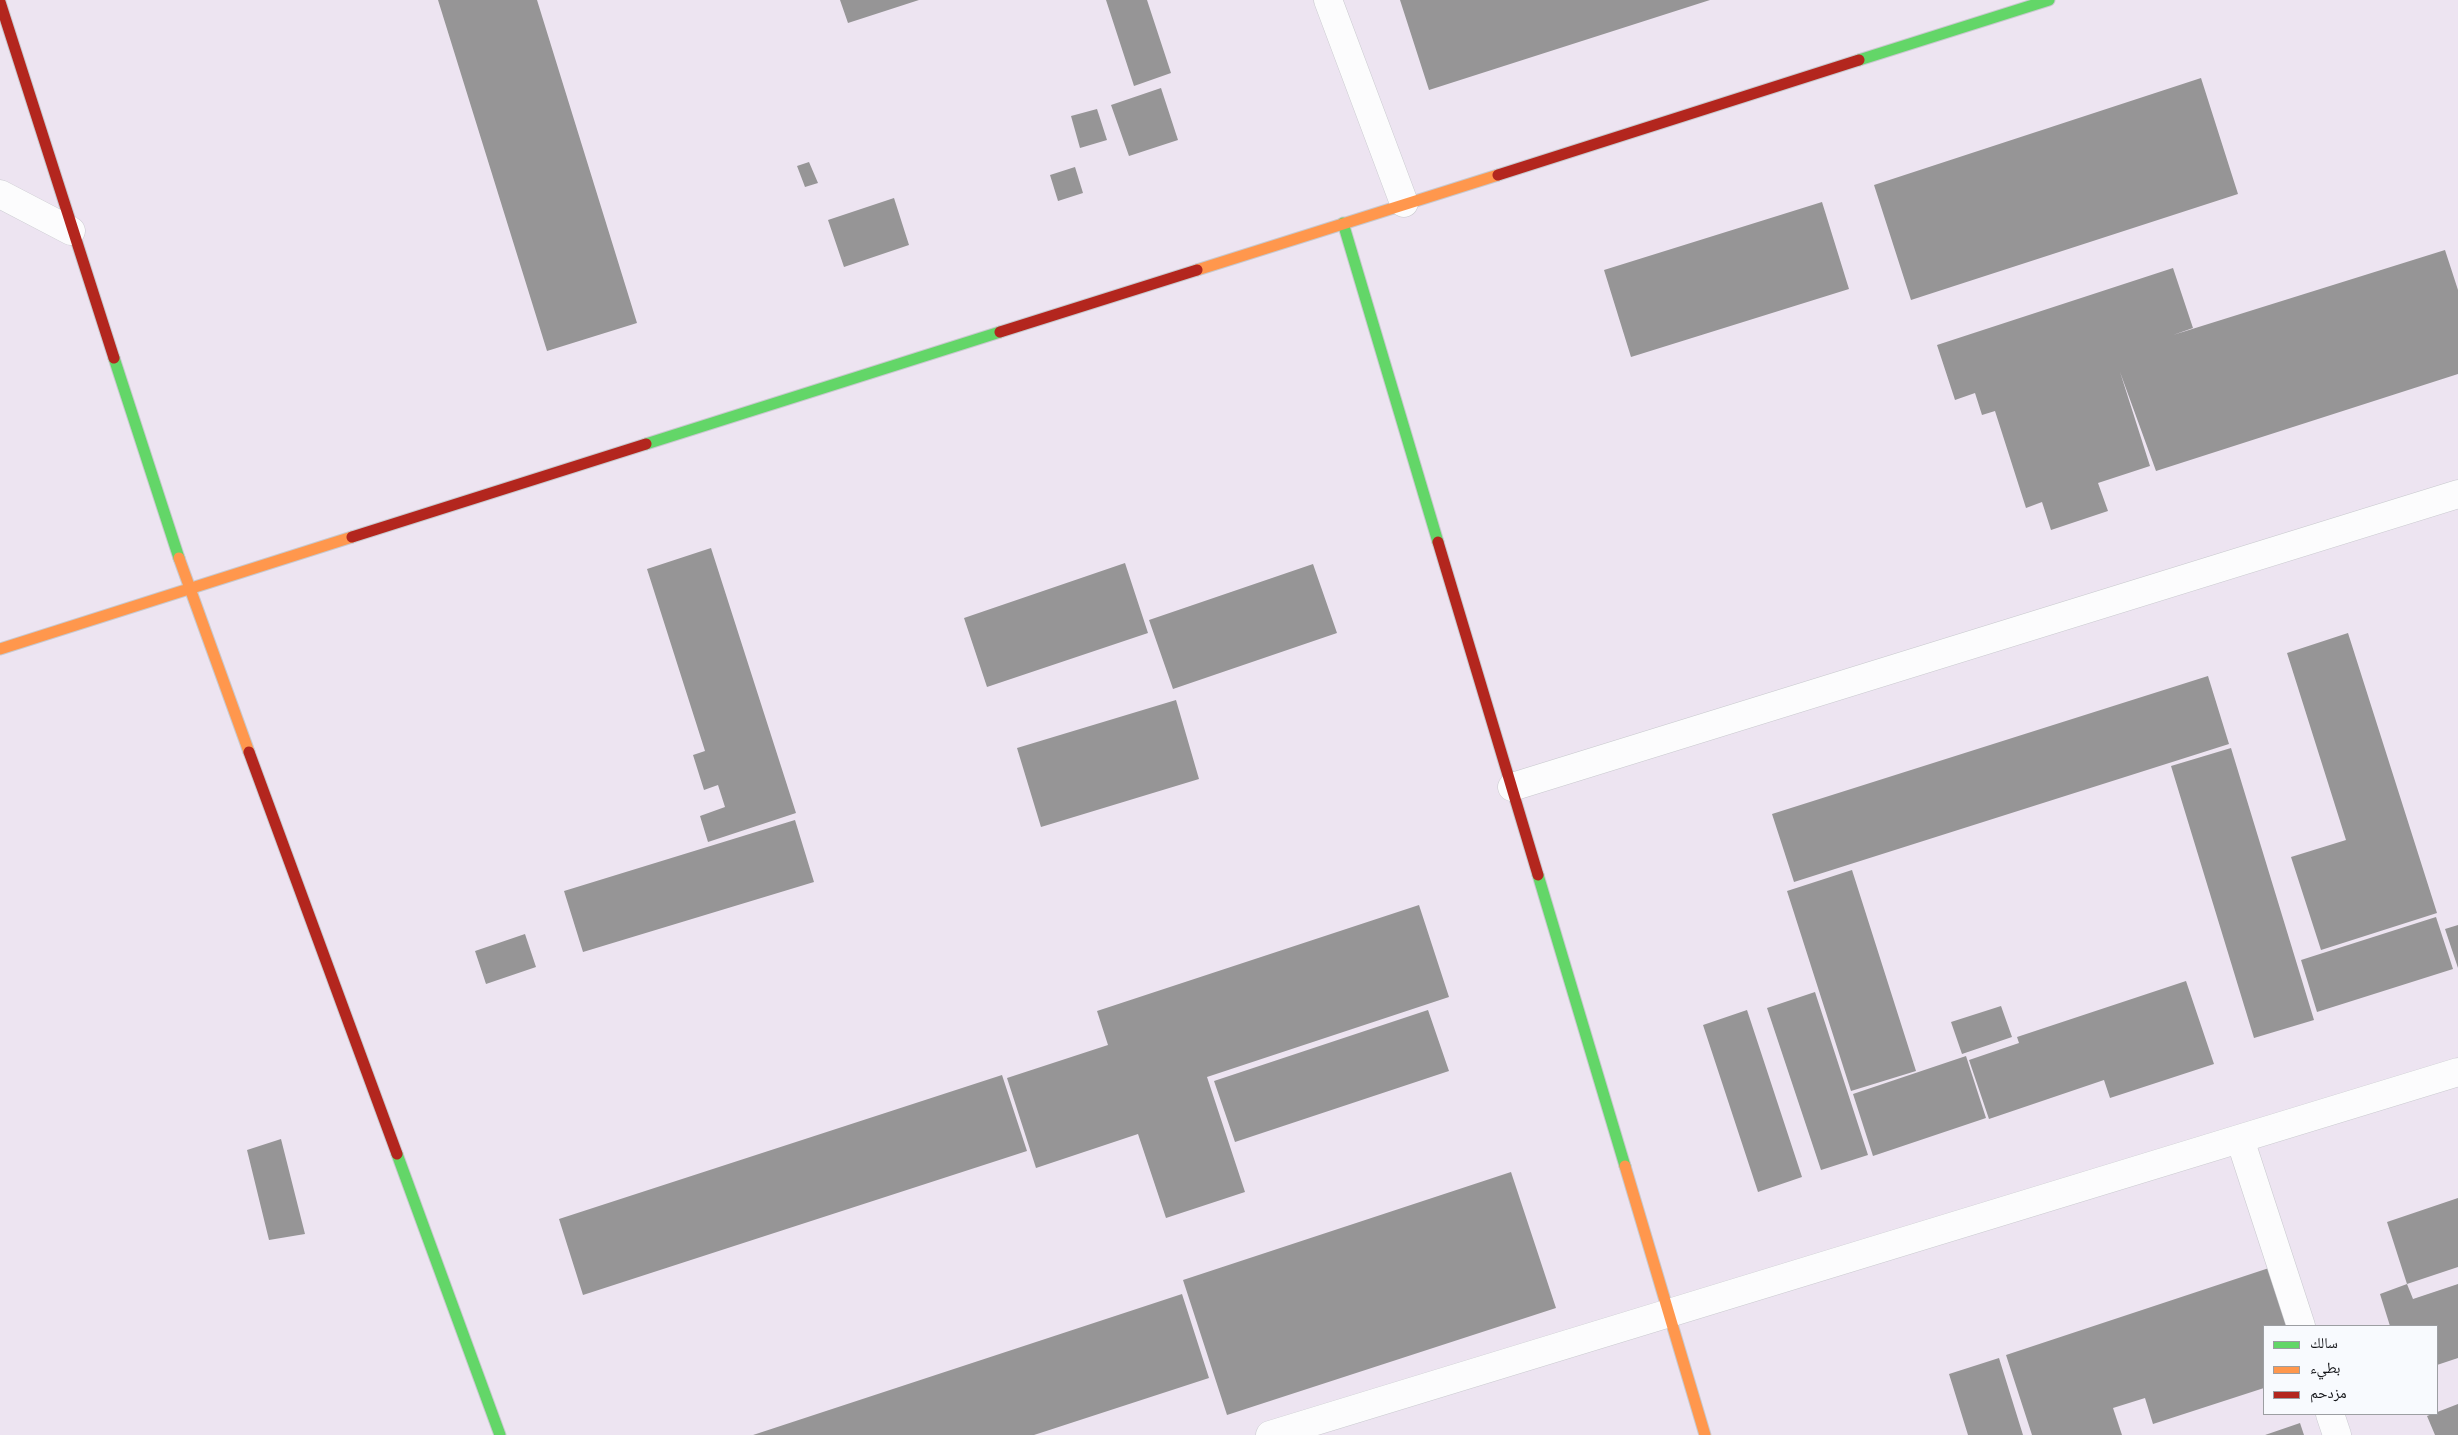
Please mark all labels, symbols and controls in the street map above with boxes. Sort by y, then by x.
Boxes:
legend [2263,1325,2438,1415]
text: سالك [2310,1334,2338,1352]
text: بطيء [2310,1359,2340,1377]
text: مزدحم [2310,1384,2347,1402]

